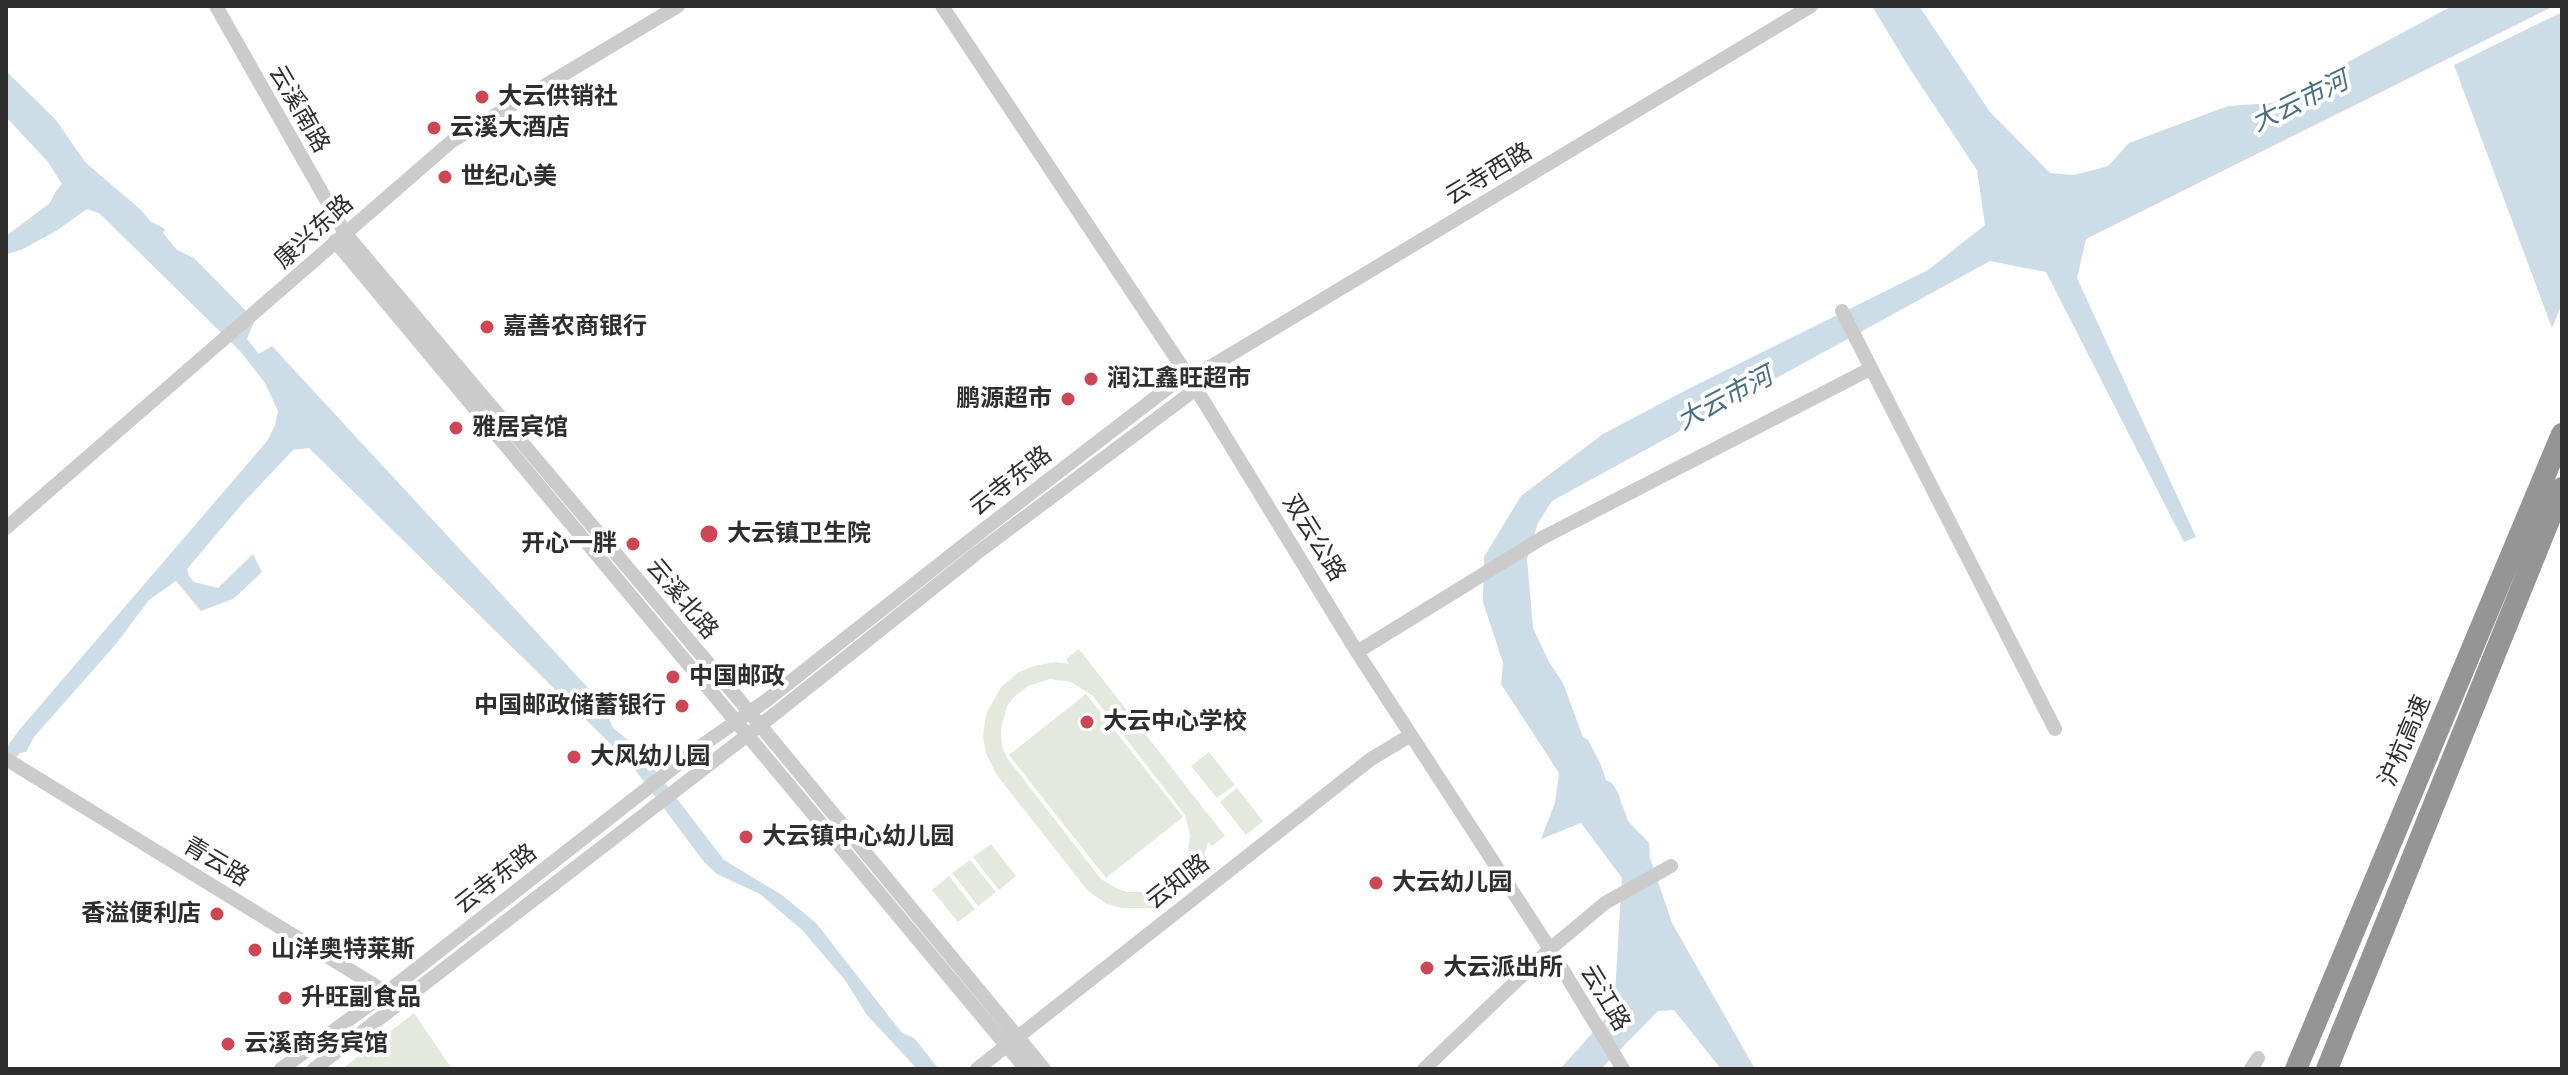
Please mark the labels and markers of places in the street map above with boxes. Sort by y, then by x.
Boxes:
place label: 大云供销社 [498,83,618,111]
marker: 大云供销社 [473,88,491,106]
place label: 云溪大酒店 [450,114,570,142]
marker: 云溪大酒店 [425,119,443,137]
place label: 世纪心美 [461,163,557,191]
marker: 世纪心美 [436,168,454,186]
place label: 嘉善农商银行 [503,313,647,341]
marker: 嘉善农商银行 [478,318,496,336]
place label: 润江鑫旺超市 [1107,365,1251,393]
marker: 润江鑫旺超市 [1082,370,1100,388]
place label: 鹏源超市 [956,385,1052,413]
marker: 鹏源超市 [1059,390,1077,408]
place label: 雅居宾馆 [472,414,568,442]
marker: 雅居宾馆 [447,419,465,437]
place label: 大云镇卫生院 [727,520,871,548]
marker: 大云镇卫生院 [698,523,720,545]
place label: 开心一胖 [521,530,617,558]
marker: 开心一胖 [624,535,642,553]
place label: 中国邮政 [689,663,785,691]
marker: 中国邮政 [664,668,682,686]
place label: 中国邮政储蓄银行 [474,692,666,720]
marker: 中国邮政储蓄银行 [673,697,691,715]
place label: 大云中心学校 [1103,708,1247,736]
marker: 大云中心学校 [1078,713,1096,731]
place label: 大风幼儿园 [590,743,710,771]
marker: 大风幼儿园 [565,748,583,766]
place label: 大云镇中心幼儿园 [762,823,954,851]
marker: 大云镇中心幼儿园 [737,828,755,846]
place label: 大云幼儿园 [1392,869,1512,897]
marker: 大云幼儿园 [1367,874,1385,892]
place label: 香溢便利店 [81,900,201,928]
marker: 香溢便利店 [208,905,226,923]
place label: 山洋奥特莱斯 [271,936,415,964]
marker: 山洋奥特莱斯 [246,941,264,959]
place label: 大云派出所 [1443,954,1563,982]
marker: 大云派出所 [1418,959,1436,977]
place label: 升旺副食品 [301,984,421,1012]
marker: 升旺副食品 [276,989,294,1007]
place label: 云溪商务宾馆 [244,1030,388,1058]
marker: 云溪商务宾馆 [219,1035,237,1053]

